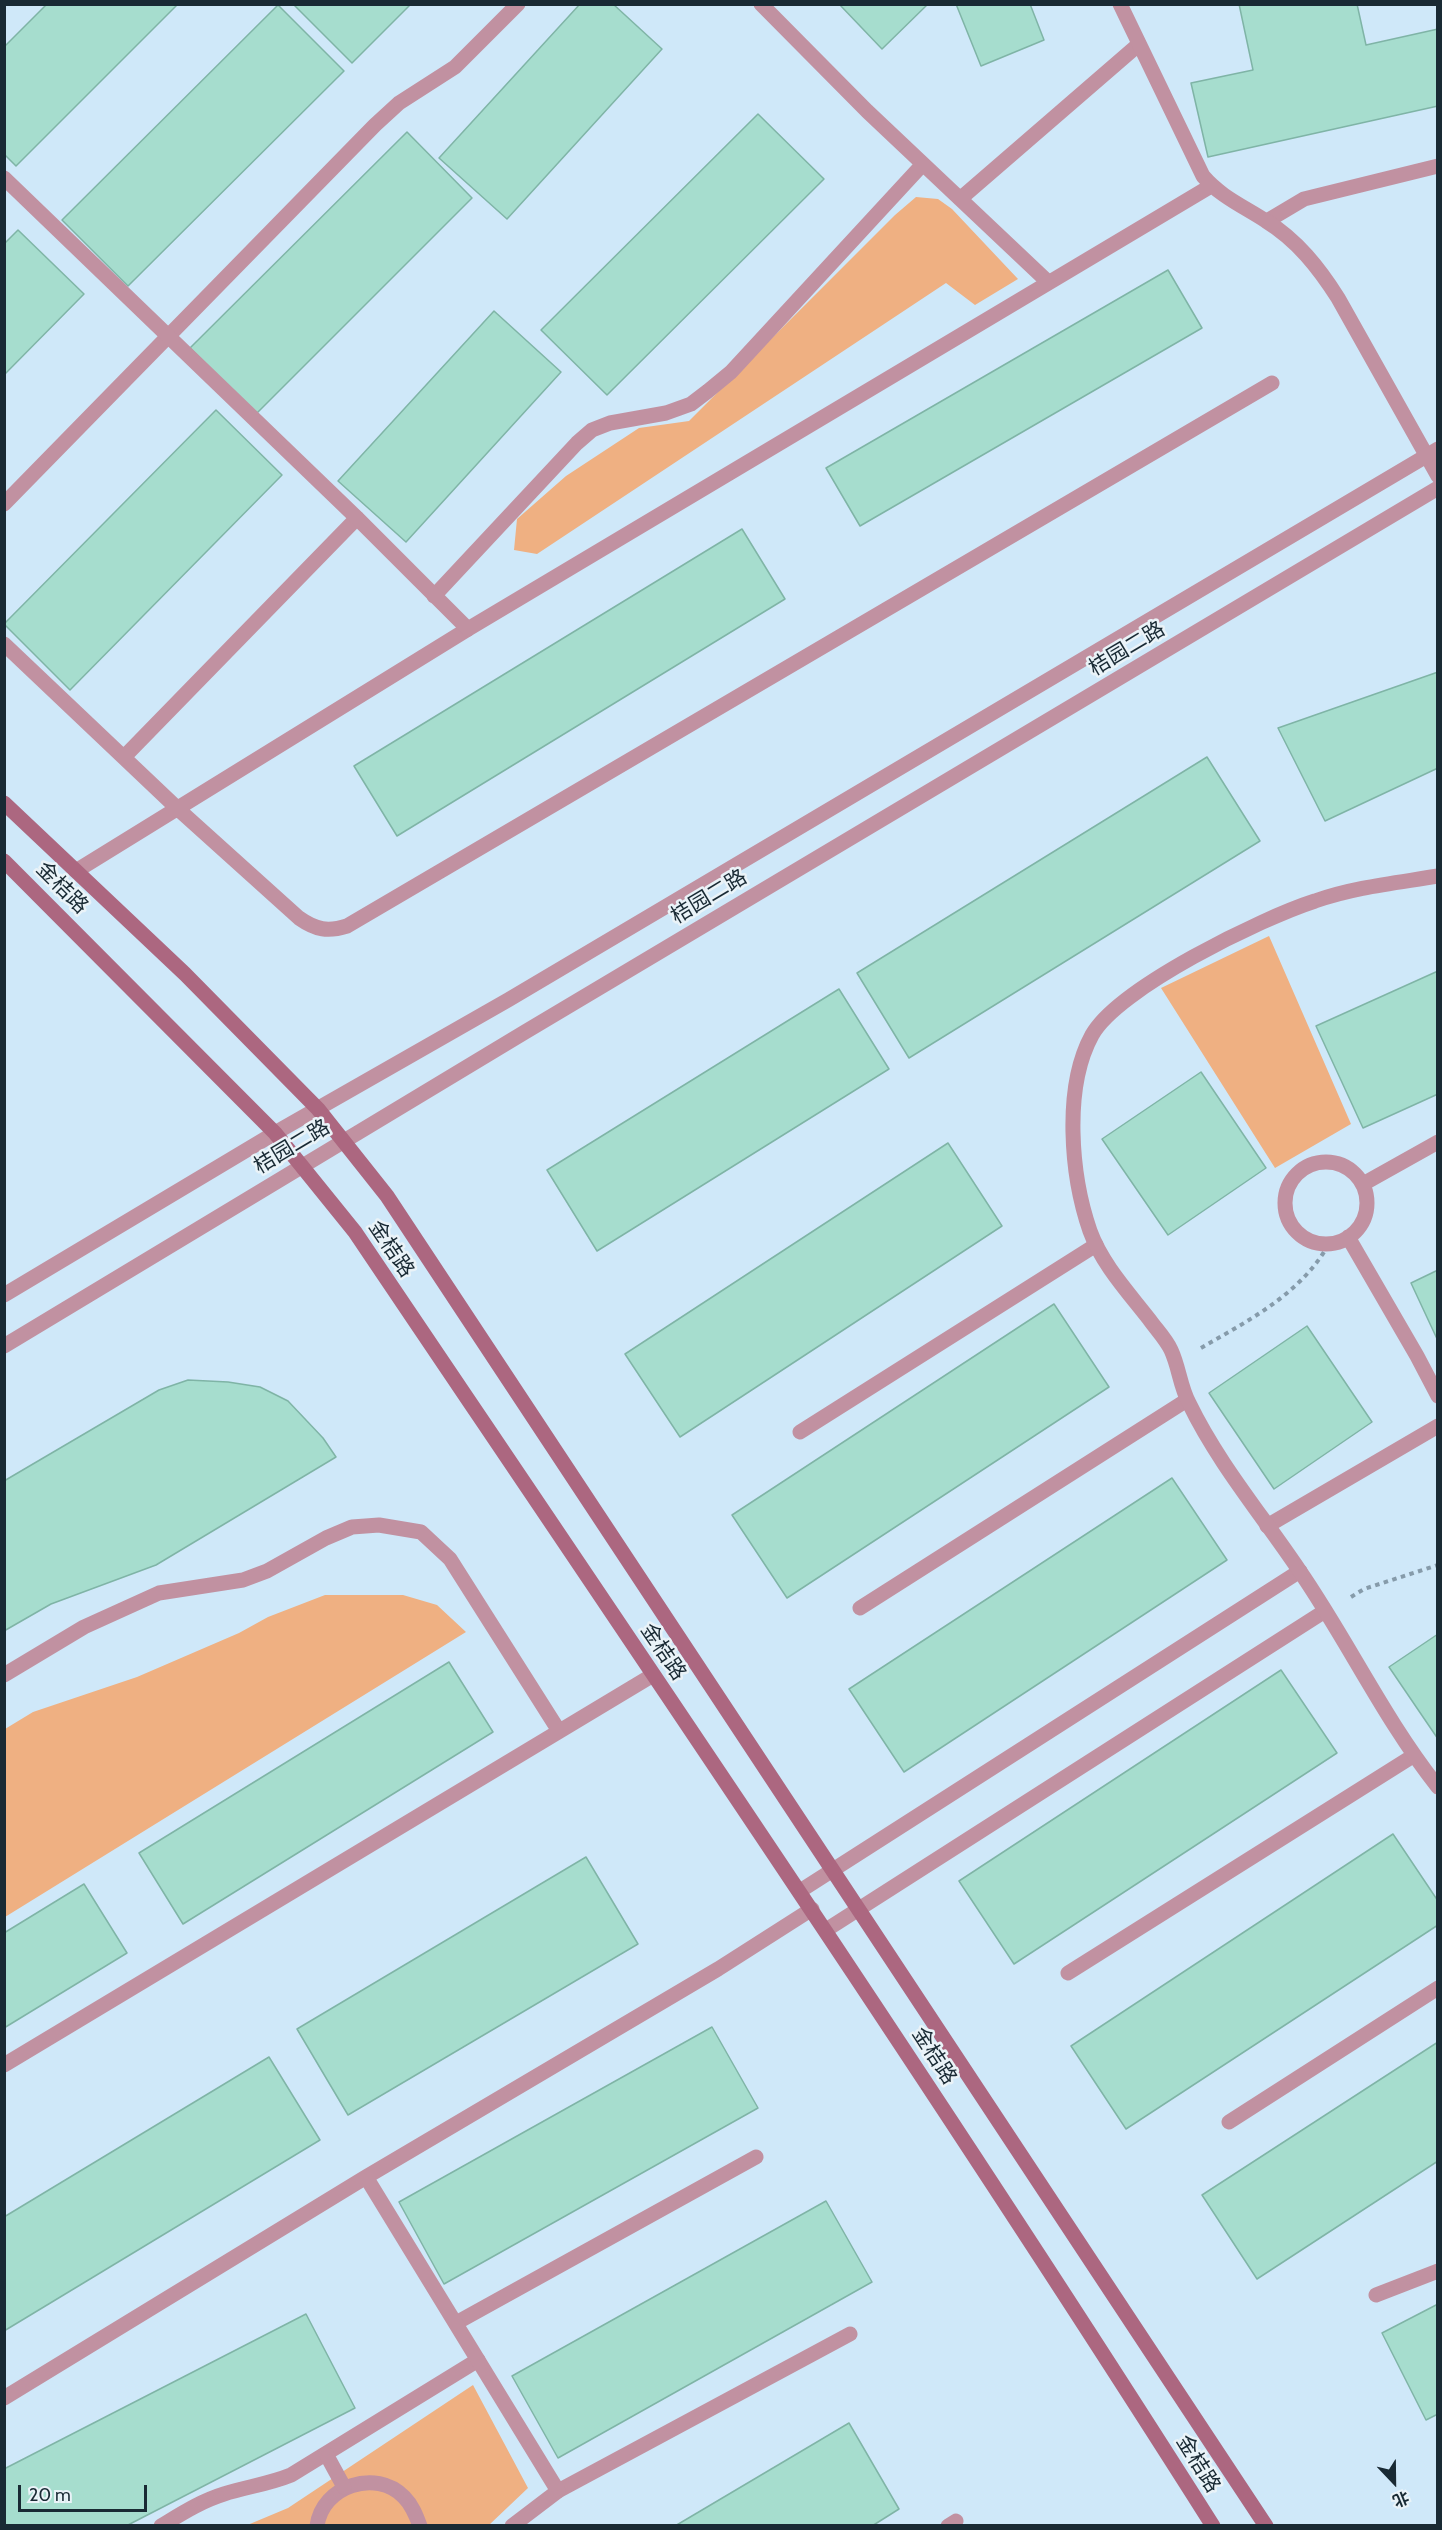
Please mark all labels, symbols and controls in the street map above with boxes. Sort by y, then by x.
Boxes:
street label: 桔园二路 [1085,617,1169,681]
street label: 金桔路 [31,857,93,919]
street label: 桔园二路 [667,865,751,929]
street label: 桔园二路 [250,1115,334,1179]
street label: 金桔路 [363,1216,419,1282]
street label: 金桔路 [635,1619,691,1685]
street label: 金桔路 [906,2023,962,2089]
street label: 金桔路 [1171,2431,1225,2497]
north arrow [1364,2452,1424,2512]
scale bar [21,2473,150,2511]
text: 20 m [29,2484,71,2506]
text: 北 [1390,2487,1412,2511]

